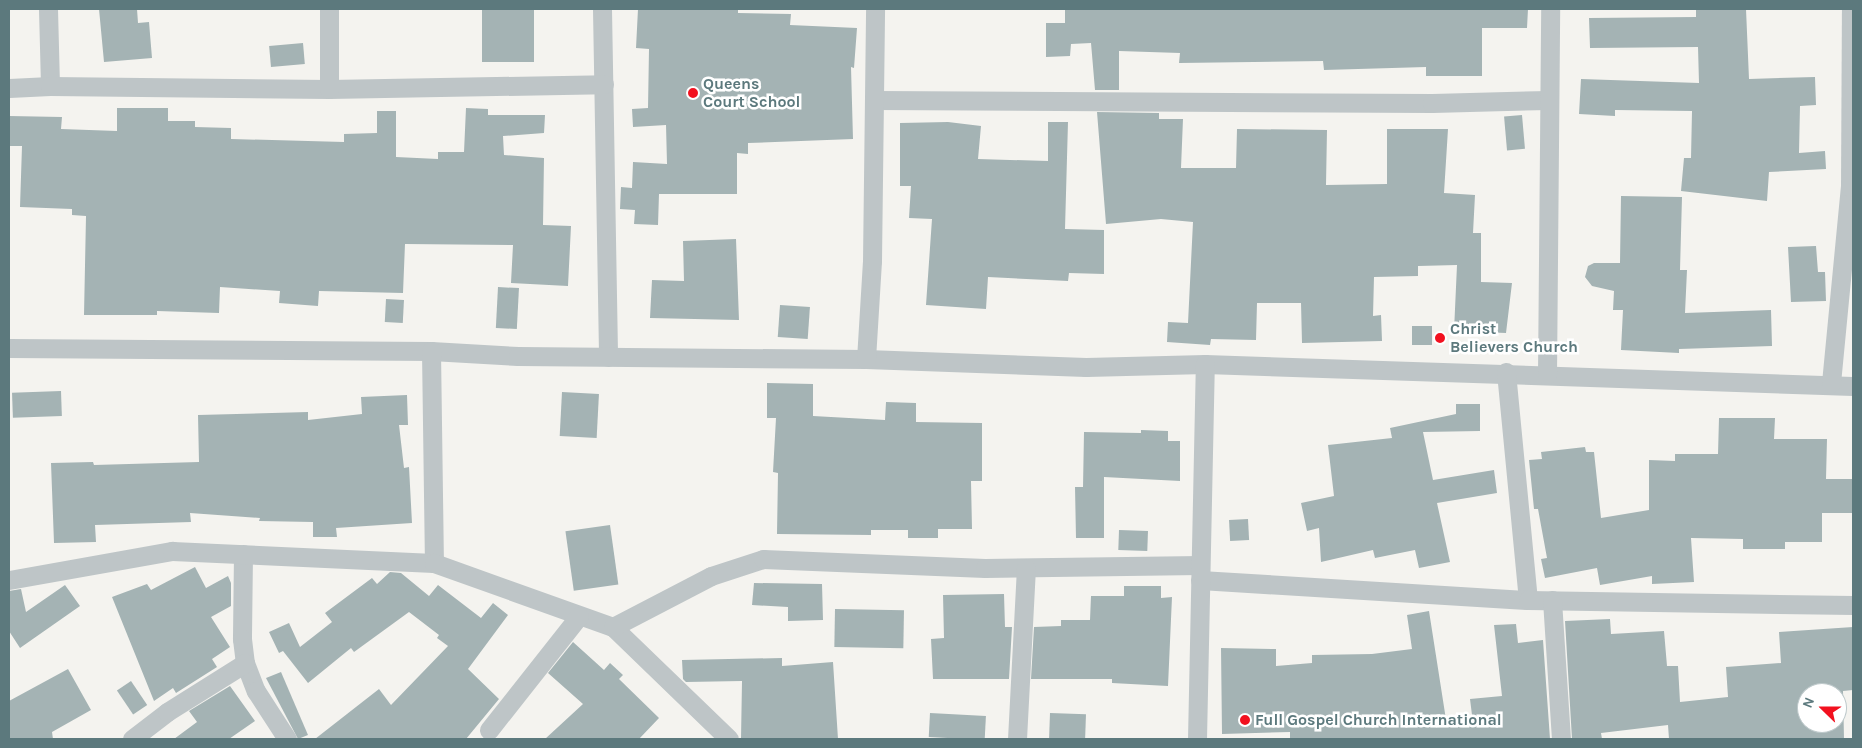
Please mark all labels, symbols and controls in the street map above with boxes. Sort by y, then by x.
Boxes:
place label: Queens Court School [703,74,800,112]
marker: Queens Court School [687,87,699,99]
place label: Christ Believers Church [1450,319,1578,357]
marker: Christ Believers Church [1434,332,1446,344]
north arrow [1797,683,1847,733]
text: N [1799,695,1818,710]
place label: Full Gospel Church International [1255,710,1502,730]
marker: Full Gospel Church International [1239,714,1251,726]

